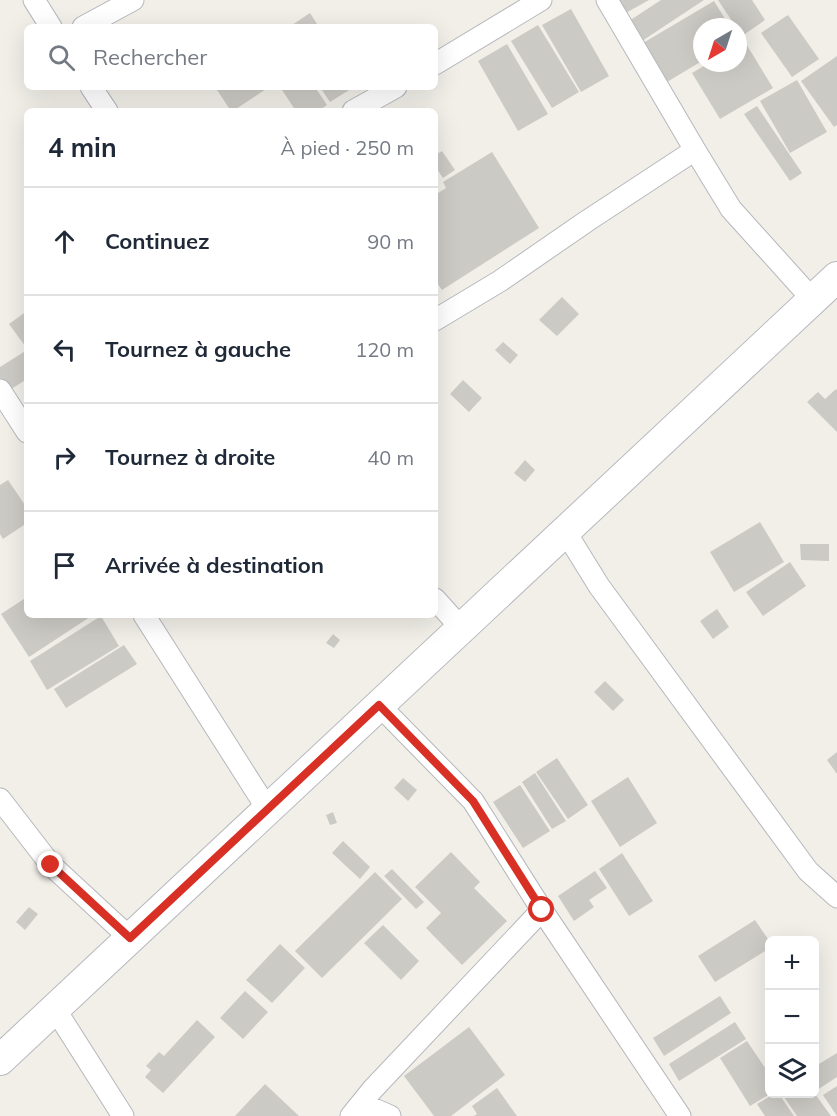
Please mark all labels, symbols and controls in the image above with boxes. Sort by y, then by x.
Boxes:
north arrow [693,18,747,72]
search box [24,24,438,90]
icon: search [45,41,78,74]
text: Rechercher [93,43,207,71]
text: 4 min [48,131,117,164]
text: À pied · 250 m [281,135,414,160]
icon: ahead [48,225,81,258]
text: Continuez [105,227,210,255]
text: 90 m [367,229,414,254]
icon: left [48,333,81,366]
text: Tournez à gauche [105,335,291,363]
text: 120 m [355,337,414,362]
icon: right [48,441,81,474]
text: Tournez à droite [105,443,275,471]
text: 40 m [367,445,414,470]
icon: arrive [48,549,81,582]
text: Arrivée à destination [105,551,324,579]
route end [37,851,63,877]
route start [528,896,554,922]
map controls [765,936,819,1098]
button: + [765,936,819,990]
button: − [765,990,819,1044]
button: layers [765,1044,819,1098]

